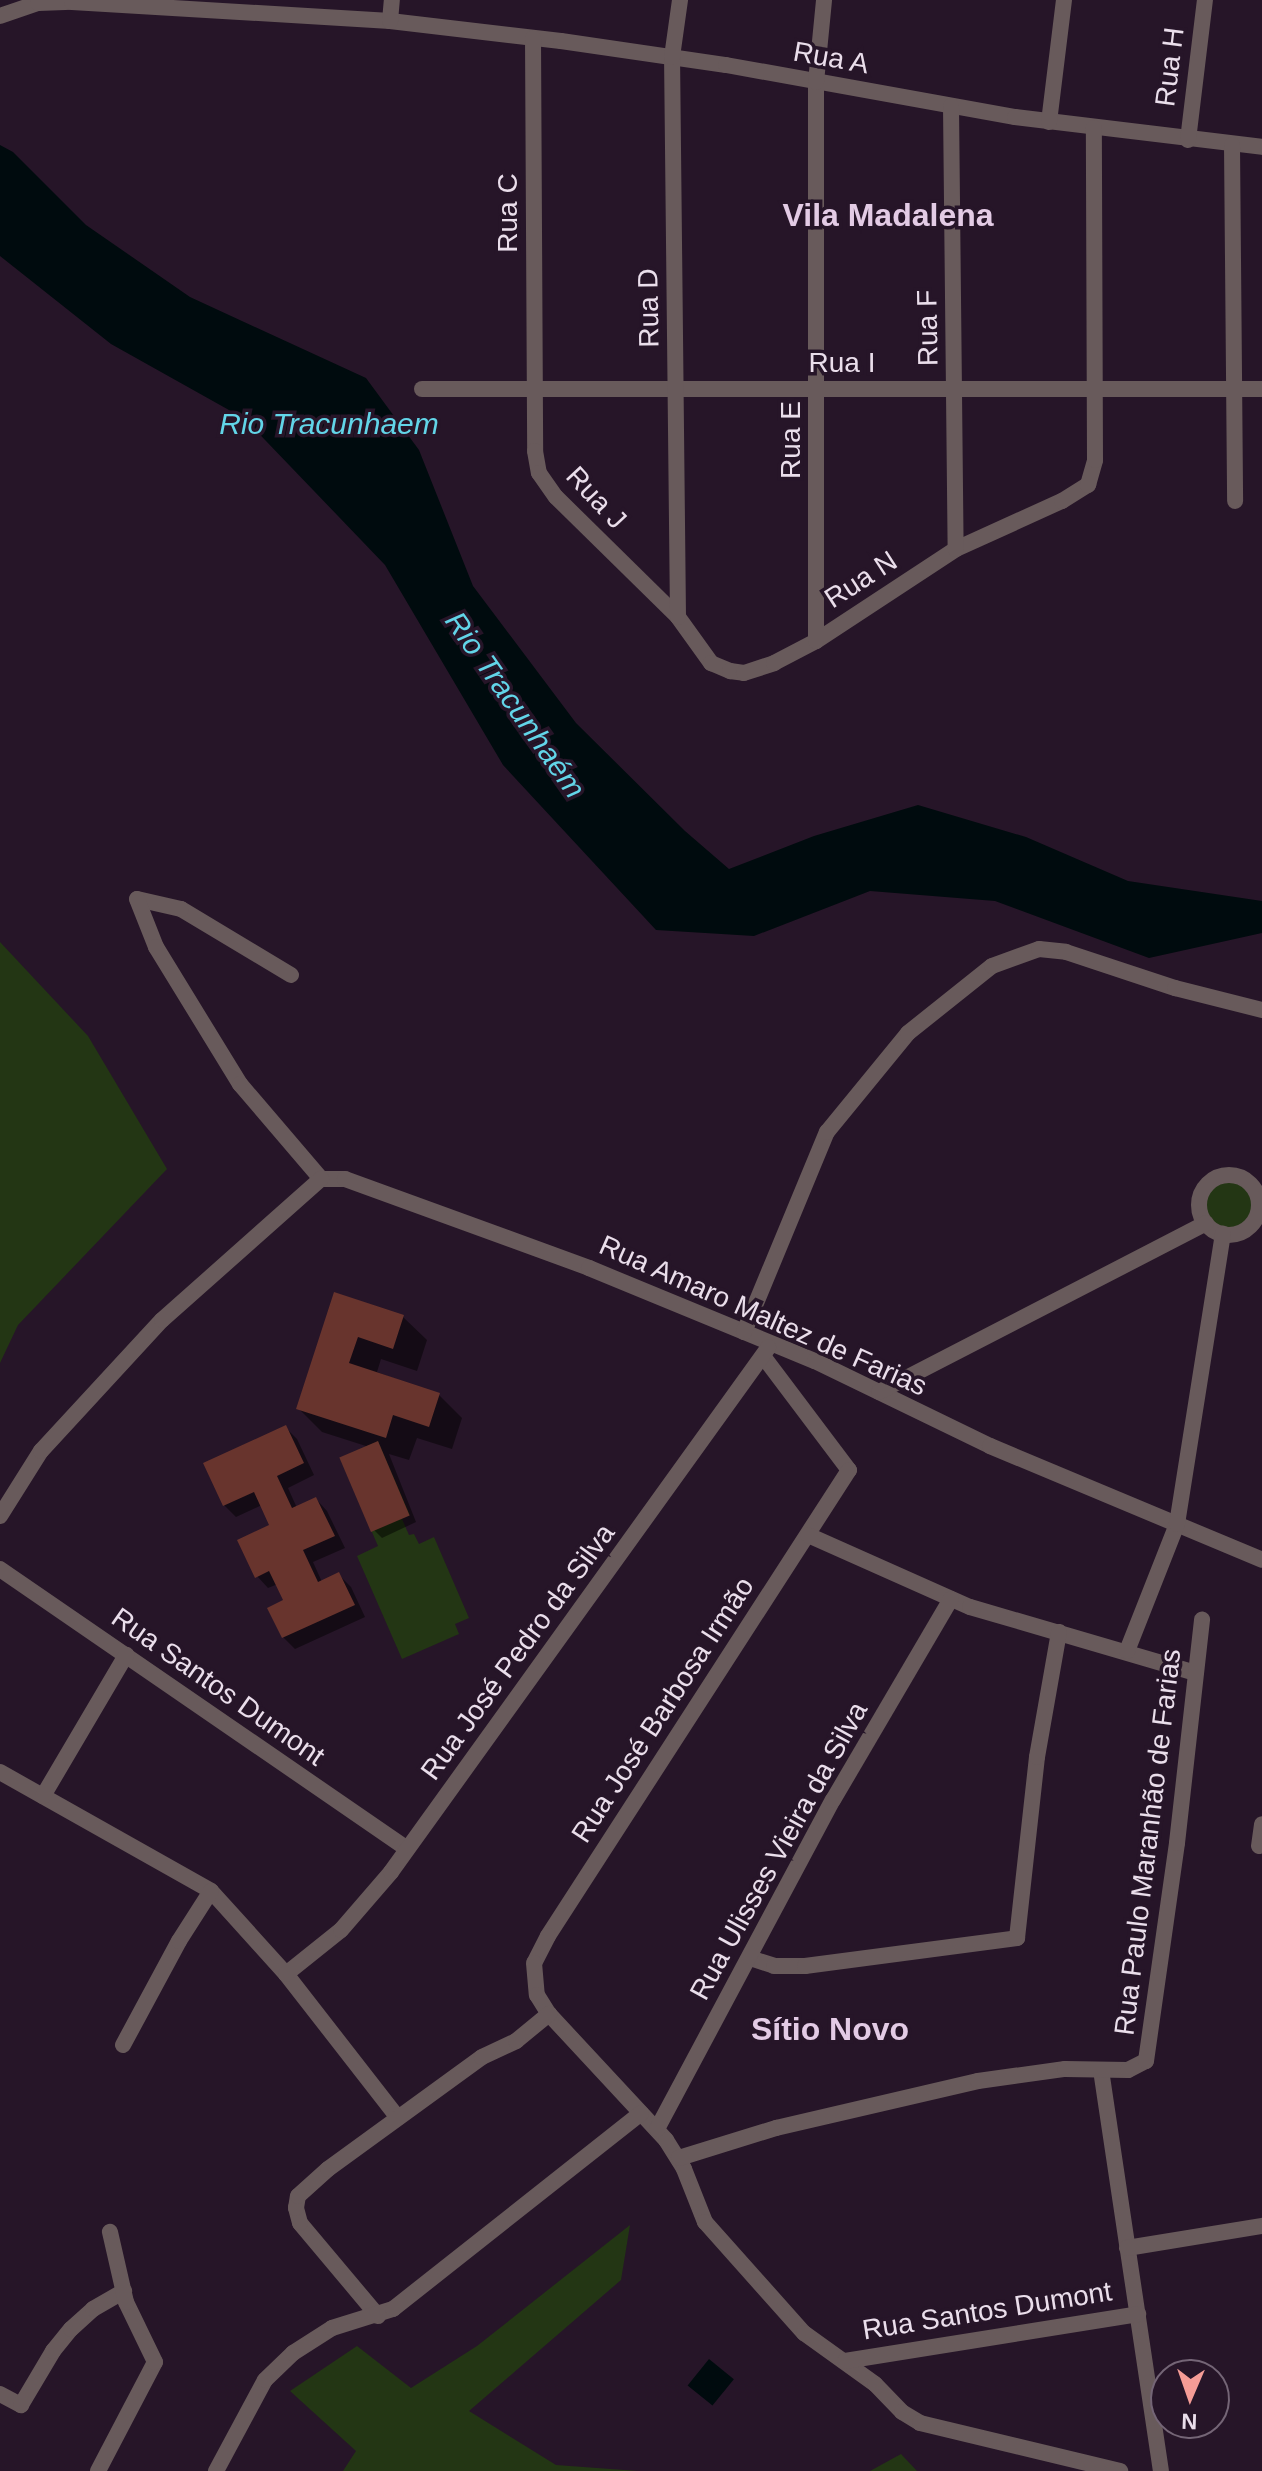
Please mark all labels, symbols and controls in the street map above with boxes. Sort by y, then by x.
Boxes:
street label: Rua H [1148,26,1192,108]
street label: Rua A [790,35,872,81]
street label: Rua C [491,173,525,253]
district label: Vila Madalena [782,196,994,234]
street label: Rua D [632,268,666,348]
street label: Rua F [911,290,945,366]
street label: Rua I [809,346,875,380]
street label: Rua E [774,401,808,479]
water label: Rio Tracunhaem [219,406,439,442]
street label: Rua J [559,460,633,536]
street label: Rua N [819,544,903,616]
water label: Rio Tracunhaém [437,605,593,805]
street label: Rua Amaro Maltez de Farias [593,1228,933,1404]
street label: Rua José Pedro da Silva [414,1517,622,1787]
street label: Rua José Barbosa Irmão [565,1571,761,1849]
street label: Rua Santos Dumont [105,1601,331,1773]
street label: Rua Paulo Maranhão de Farias [1108,1647,1188,2037]
street label: Rua Ulisses Vieira da Silva [683,1696,875,2006]
district label: Sítio Novo [751,2010,909,2048]
street label: Rua Santos Dumont [860,2275,1114,2347]
north arrow [1150,2359,1230,2439]
text: N [1181,2409,1198,2434]

